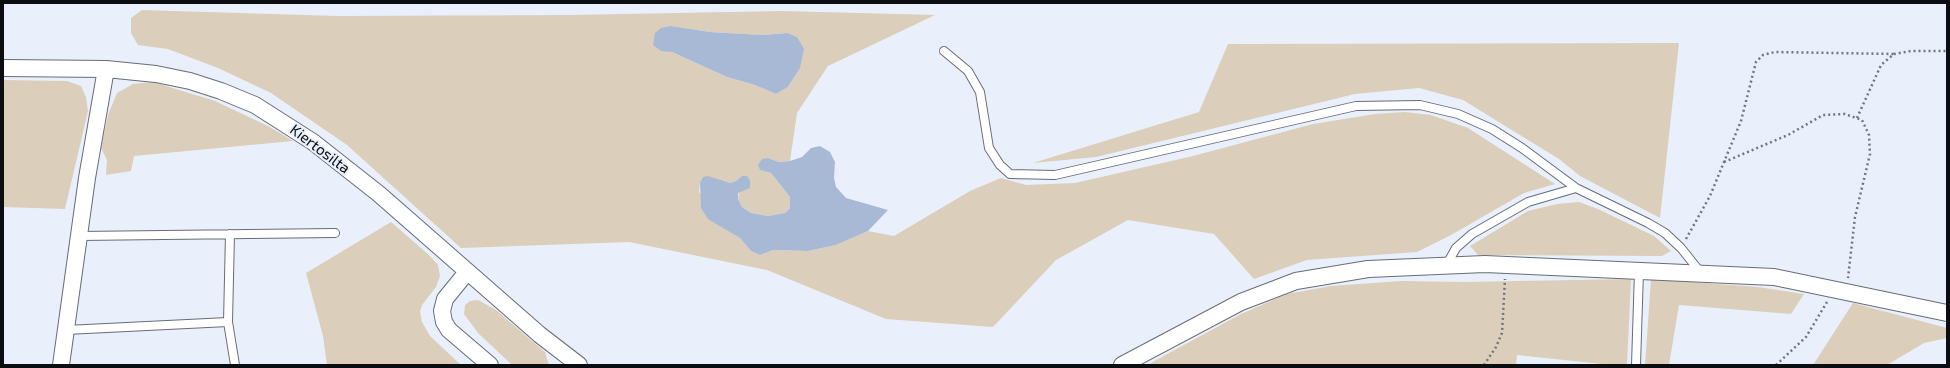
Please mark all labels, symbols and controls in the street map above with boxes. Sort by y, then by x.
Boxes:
street label: Kiertosilta [286,121,354,177]

